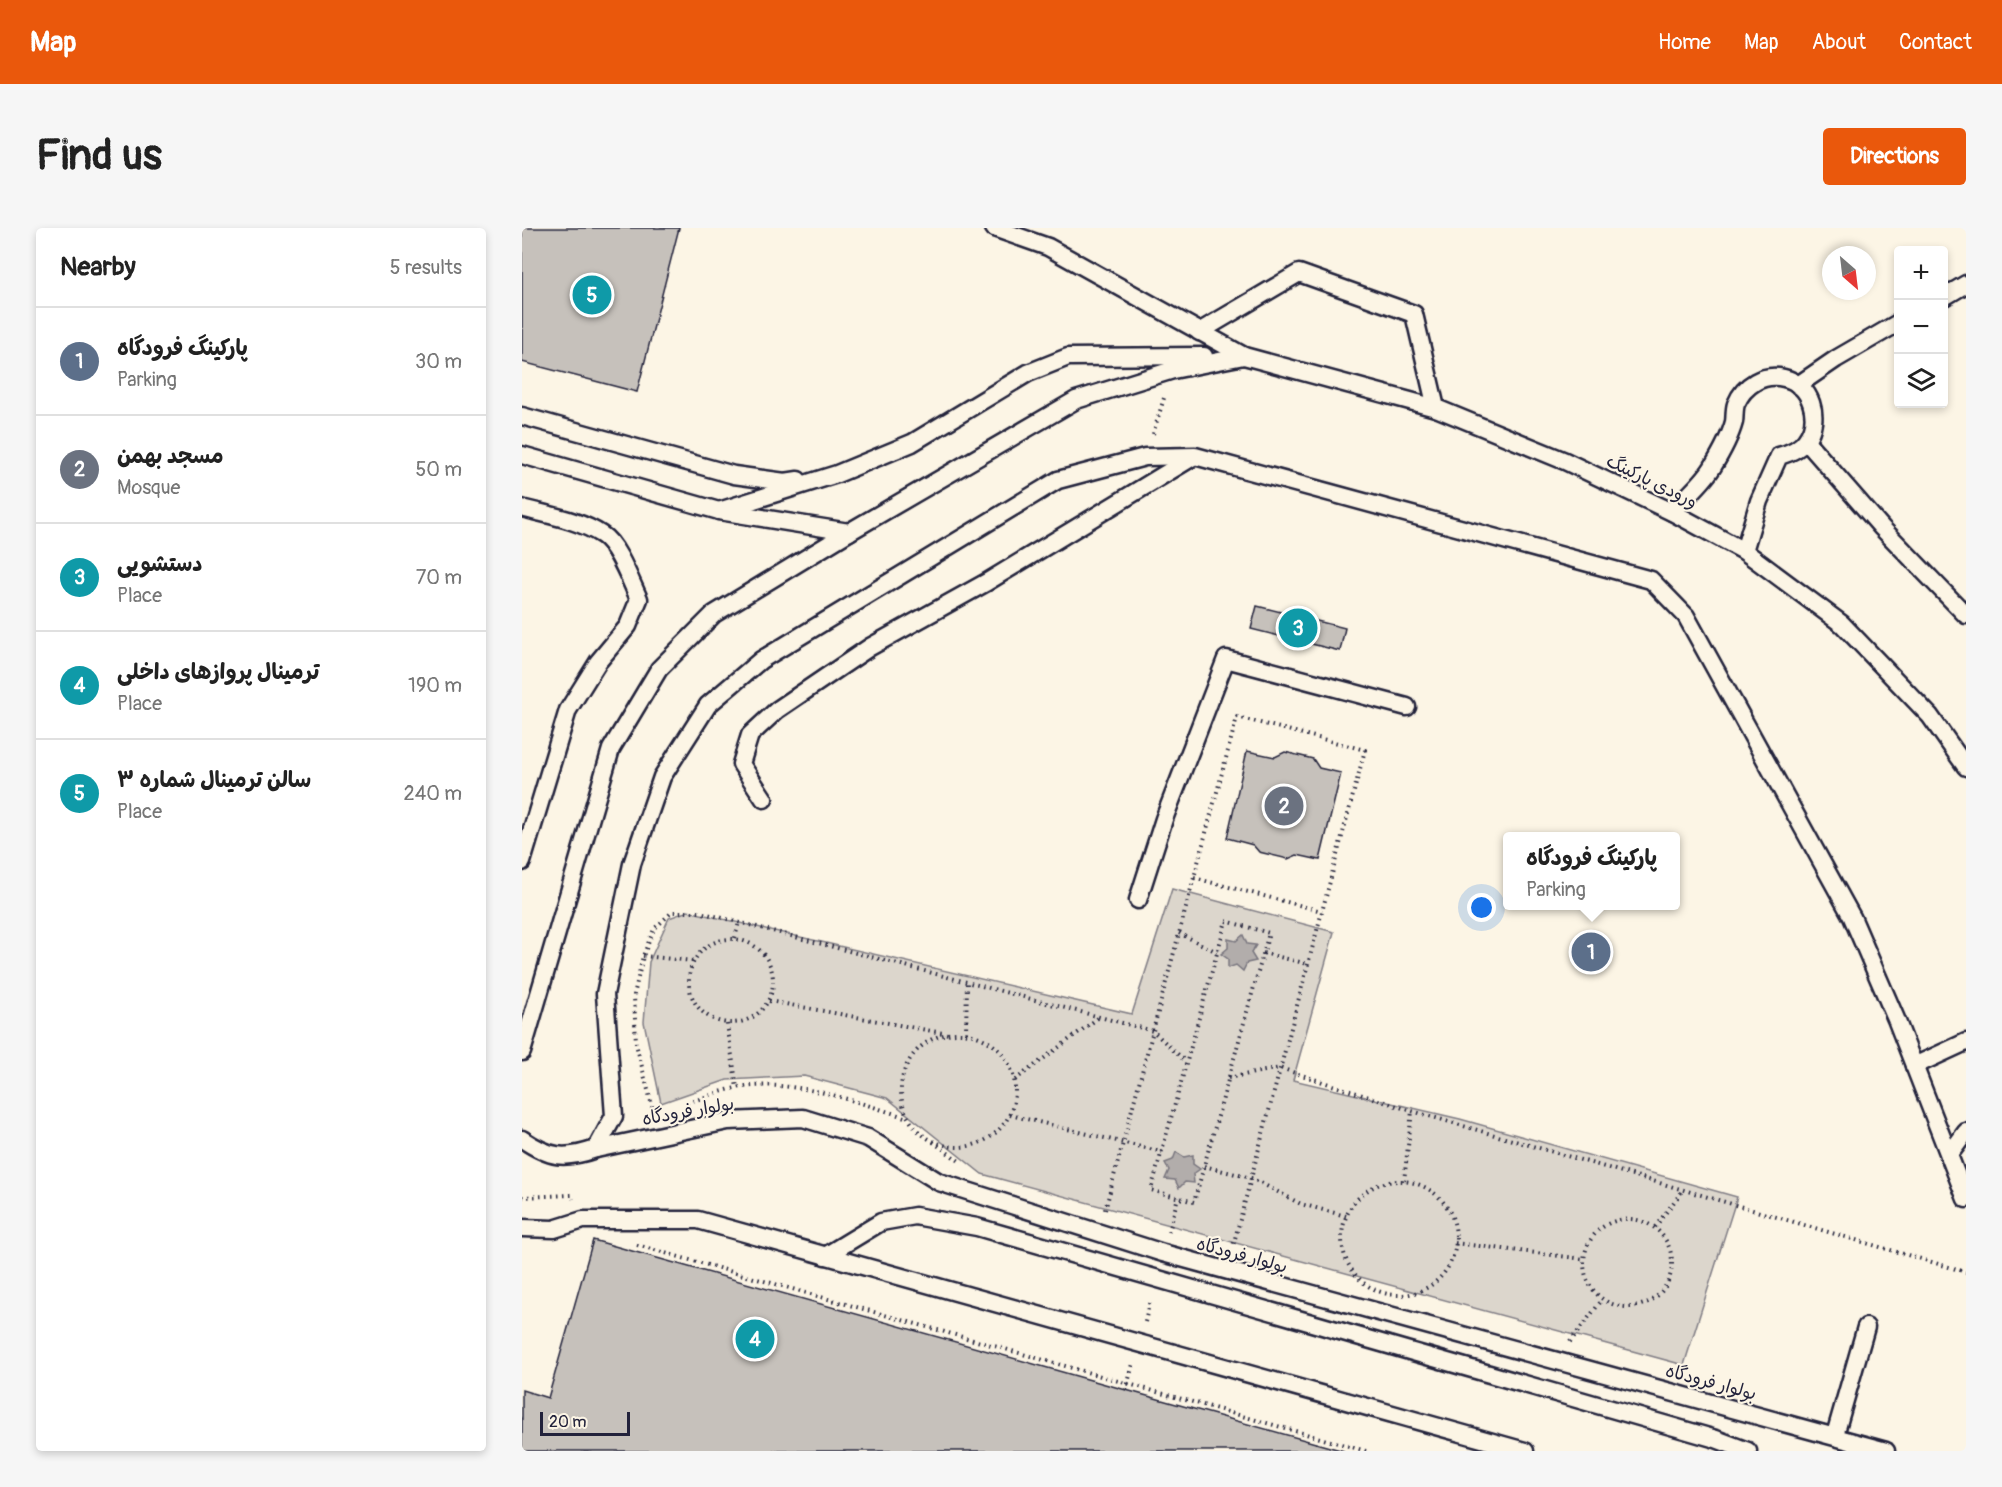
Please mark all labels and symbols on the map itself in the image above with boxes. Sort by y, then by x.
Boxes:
north arrow [1822,246,1876,300]
pin: 5 [572,272,612,318]
street label: ورودی پارکینگ [1602,449,1701,513]
pin: 3 [1278,606,1318,650]
pin: 2 [1264,784,1304,828]
your location [1467,893,1496,922]
pin: 1 [1572,930,1610,974]
street label: بولوار فرودگاه [640,1092,736,1131]
street label: بولوار فرودگاه [1194,1232,1290,1279]
pin: 4 [736,1316,774,1362]
street label: بولوار فرودگاه [1663,1359,1759,1406]
scale bar [540,1409,630,1436]

